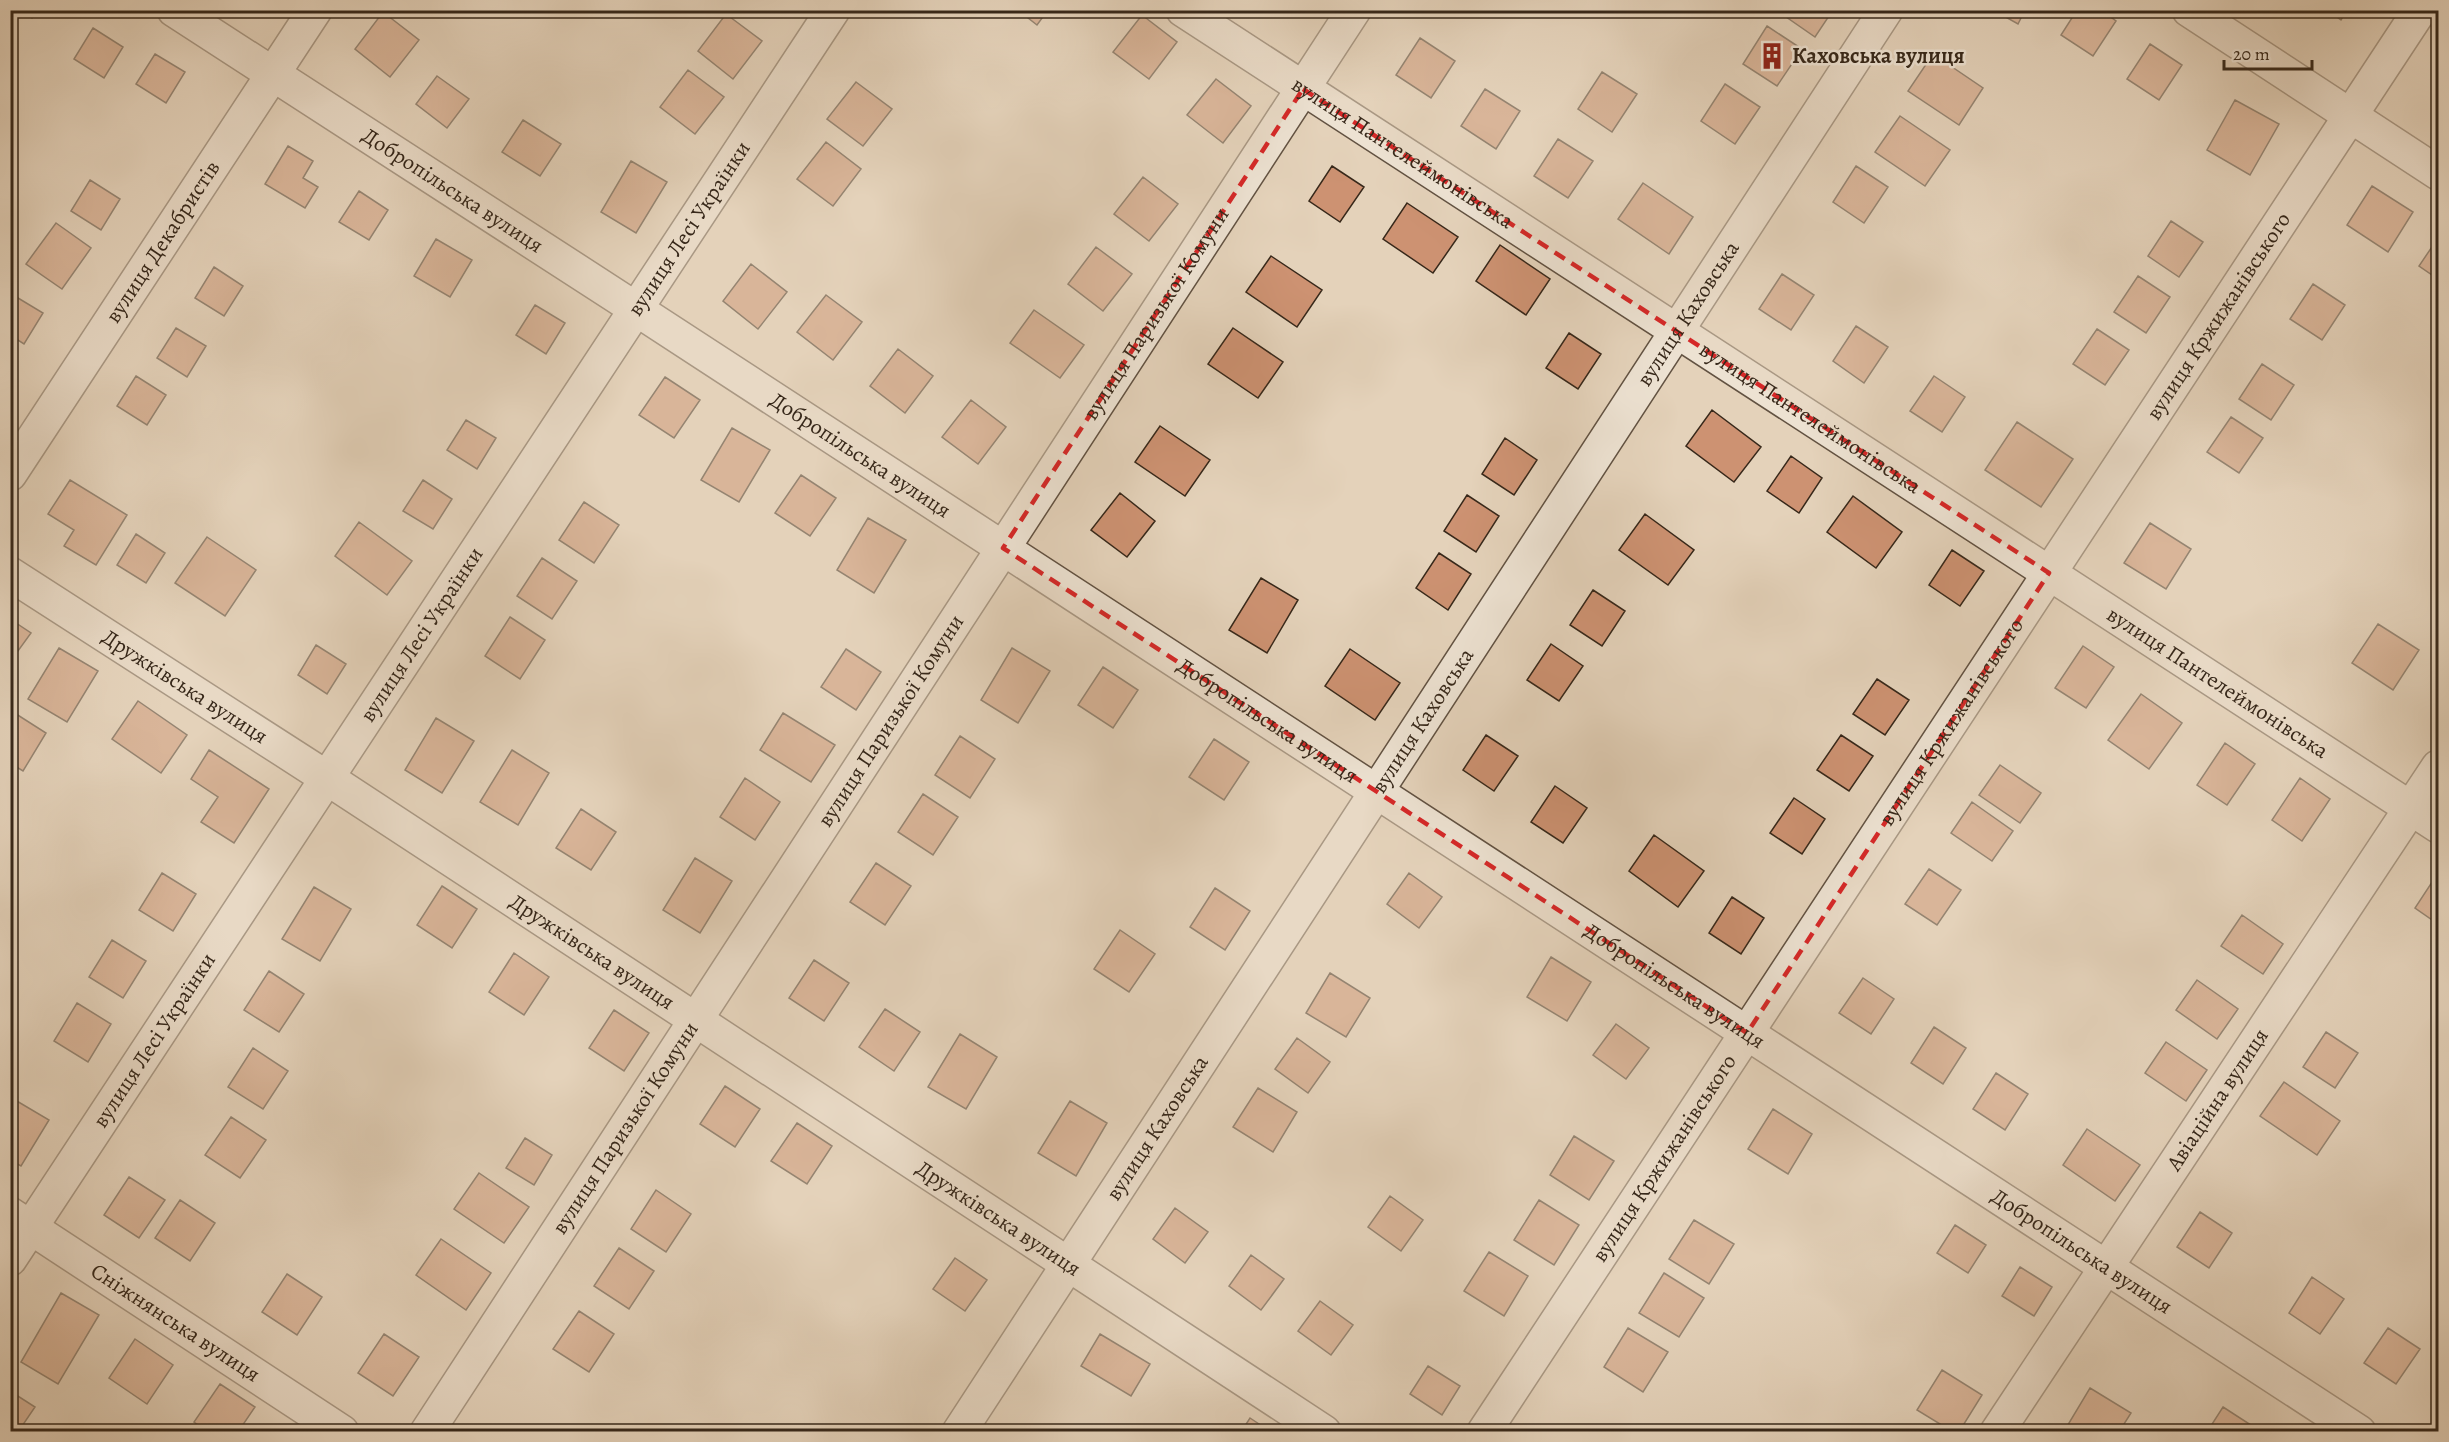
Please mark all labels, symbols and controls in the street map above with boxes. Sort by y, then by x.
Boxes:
scale bar [2224,33,2312,71]
building icon: Каховська вулиця [1757,41,1787,71]
place label: Каховська вулиця [1792,41,1965,71]
text: 20 m [2233,42,2270,66]
street label: вулиця Пантелеймонівська [1286,70,1520,236]
street label: Добропільська вулиця [356,121,549,260]
street label: вулиця Лесі Українки [620,135,758,322]
street label: вулиця Декабристів [98,155,227,329]
street label: вулиця Паризької Комуни [1076,202,1236,426]
street label: вулиця Кржижанівського [2139,206,2298,426]
street label: вулиця Каховська [1630,234,1747,392]
street label: вулиця Пантелеймонівська [1693,335,1928,501]
street label: Добропільська вулиця [764,385,957,525]
street label: вулиця Лесі Українки [353,541,490,728]
street label: вулиця Пантелеймонівська [2101,599,2335,766]
street label: вулиця Паризької Комуни [810,609,971,833]
street label: вулиця Кржижанівського [1872,612,2031,832]
street label: Дружківська вулиця [96,622,274,751]
street label: вулиця Каховська [1364,642,1481,799]
street label: Добропільська вулиця [1171,650,1364,791]
street label: Дружківська вулиця [504,887,680,1017]
street label: Добропільська вулиця [1578,916,1771,1056]
street label: вулиця Лесі Українки [86,947,223,1134]
street label: вулиця Паризької Комуни [545,1016,706,1240]
street label: Авіаційна вулиця [2159,1022,2276,1177]
street label: вулиця Кржижанівського [1585,1048,1744,1268]
street label: вулиця Каховська [1099,1049,1216,1206]
street label: Дружківська вулиця [910,1153,1087,1284]
street label: Добропільська вулиця [1985,1181,2178,1321]
street label: Сніжнянська вулиця [85,1256,266,1389]

